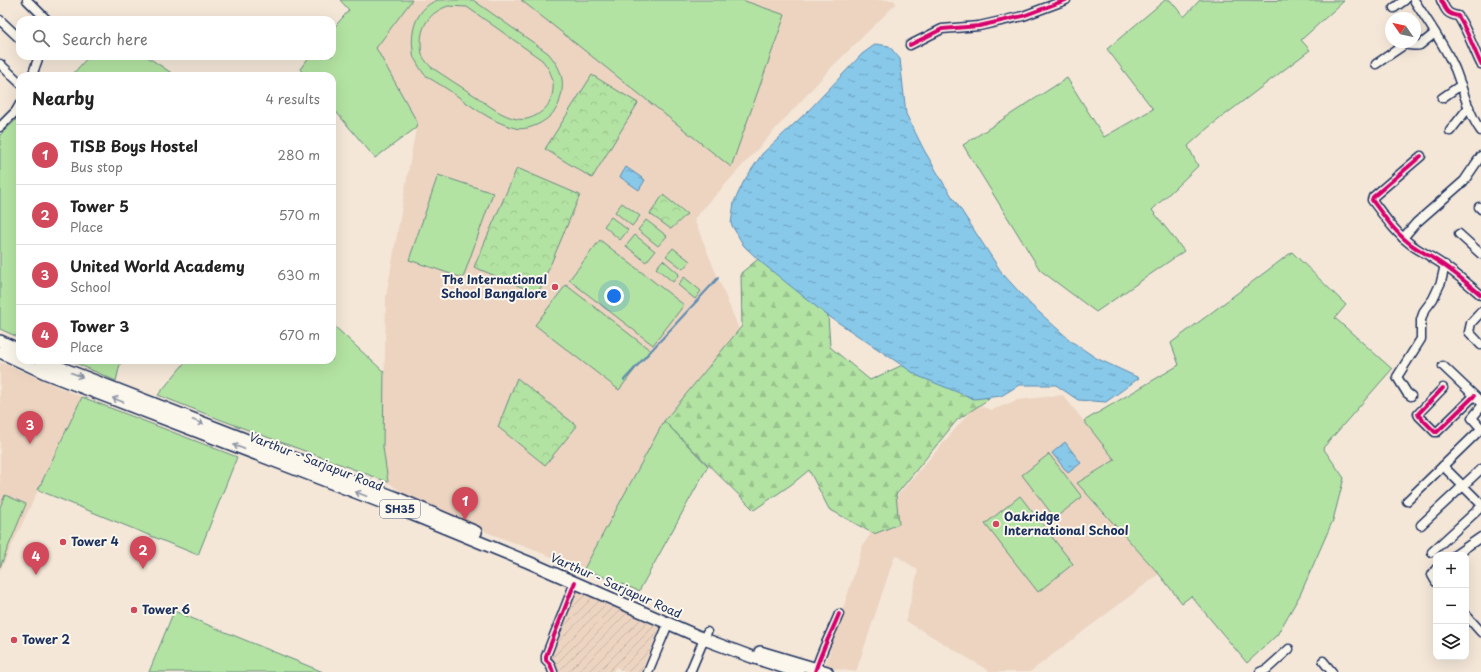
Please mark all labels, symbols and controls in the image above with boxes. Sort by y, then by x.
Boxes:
north arrow [1385,12,1421,48]
search box [16,16,336,60]
icon: search [30,27,52,49]
text: Search here [62,27,148,50]
text: Nearby [32,85,94,111]
text: 4 results [266,89,320,108]
text: TISB Boys Hostel [70,134,198,157]
text: 1 [42,145,48,164]
text: 280 m [278,145,320,164]
text: Bus stop [70,157,123,176]
text: Tower 5 [70,194,129,217]
text: 2 [40,205,50,224]
text: 570 m [279,205,320,224]
text: Place [70,217,103,236]
text: United World Academy [70,254,245,277]
text: 3 [41,265,49,284]
text: 630 m [277,265,320,284]
place label: The International School Bangalore [441,270,547,302]
text: School [70,277,111,296]
marker: The International School Bangalore [550,282,560,292]
your location [604,286,624,306]
text: Tower 3 [70,314,129,337]
text: 4 [41,325,49,344]
text: 670 m [279,325,320,344]
text: Place [70,337,103,356]
one-way arrow [71,371,83,379]
one-way arrow [112,396,124,404]
pin: 3 [17,411,43,444]
one-way arrow [192,418,204,426]
street label: Varthur - Sarjapur Road [247,427,386,495]
one-way arrow [234,442,246,450]
pin: 1 [452,487,478,520]
one-way arrow [355,489,367,497]
road number: SH35 [380,500,420,518]
place label: Oakridge International School [1004,507,1129,539]
marker: Oakridge International School [991,519,1001,529]
place label: Tower 4 [71,532,119,550]
pin: 2 [130,536,156,569]
marker: Tower 4 [58,537,68,547]
pin: 4 [23,542,49,575]
street label: Varthur - Sarjapur Road [548,548,685,622]
map controls [1433,552,1469,660]
button: + [1433,552,1469,588]
button: − [1433,588,1469,624]
place label: Tower 6 [142,600,191,618]
marker: Tower 6 [129,605,139,615]
button: layers [1433,624,1469,660]
place label: Tower 2 [22,630,71,648]
marker: Tower 2 [9,635,19,645]

